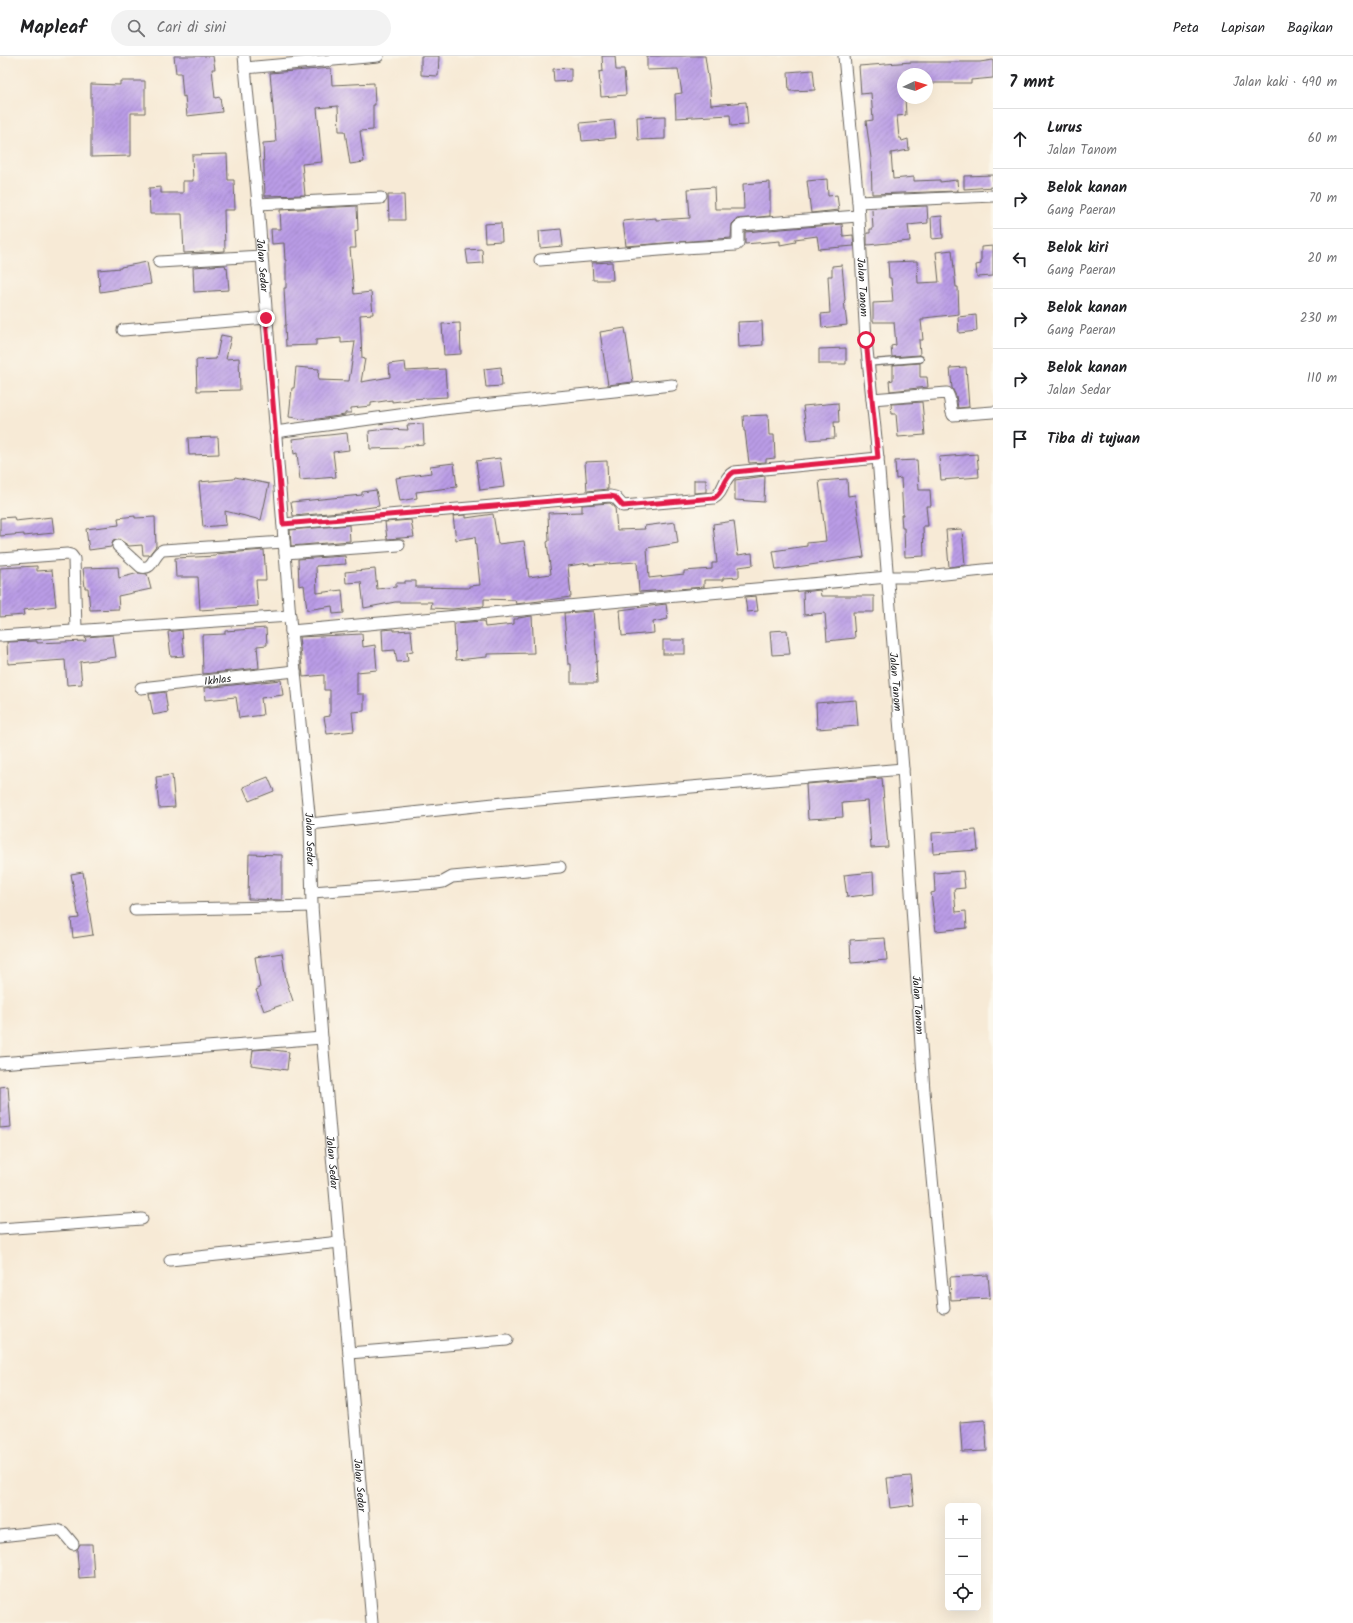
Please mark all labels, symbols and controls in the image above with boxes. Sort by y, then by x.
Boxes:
search box [111,10,391,46]
text: Mapleaf [20,13,87,43]
text: Cari di sini [157,16,226,40]
icon: search [125,17,147,39]
text: Peta [1173,17,1199,39]
text: Lapisan [1221,17,1265,39]
text: Bagikan [1287,17,1333,39]
north arrow [897,68,933,104]
text: 7 mnt [1009,69,1055,96]
text: Jalan kaki · 490 m [1233,72,1337,93]
text: Lurus [1047,116,1082,140]
icon: ahead [1009,128,1031,150]
text: 60 m [1308,128,1337,149]
text: Jalan Tanom [1047,140,1117,161]
text: Belok kanan [1047,176,1127,200]
icon: right [1009,188,1031,210]
text: 70 m [1309,188,1337,209]
text: Gang Paeran [1047,200,1116,221]
text: Belok kiri [1047,236,1108,260]
street label: Jalan Sedar [251,238,273,294]
icon: left [1009,248,1031,270]
text: 20 m [1307,248,1337,269]
street label: Jalan Tanom [851,257,873,318]
text: Gang Paeran [1047,260,1116,281]
text: Belok kanan [1047,296,1127,320]
icon: right [1009,308,1031,330]
text: 230 m [1300,308,1337,329]
route end [257,309,275,327]
text: Gang Paeran [1047,320,1116,341]
route start [857,331,875,349]
text: Belok kanan [1047,356,1127,380]
icon: right [1009,368,1031,390]
text: 110 m [1307,368,1337,389]
text: Jalan Sedar [1047,380,1110,401]
text: Tiba di tujuan [1047,427,1140,451]
icon: arrive [1009,428,1031,450]
street label: Jalan Tanom [884,652,906,712]
street label: Ikhlas [203,670,232,691]
street label: Jalan Sedar [299,812,319,868]
street label: Jalan Tanom [906,975,928,1035]
street label: Jalan Sedar [320,1135,343,1191]
street label: Jalan Sedar [348,1458,371,1514]
map controls [945,1503,981,1611]
button: + [945,1503,981,1539]
button: − [945,1539,981,1575]
button: locate [945,1575,981,1611]

